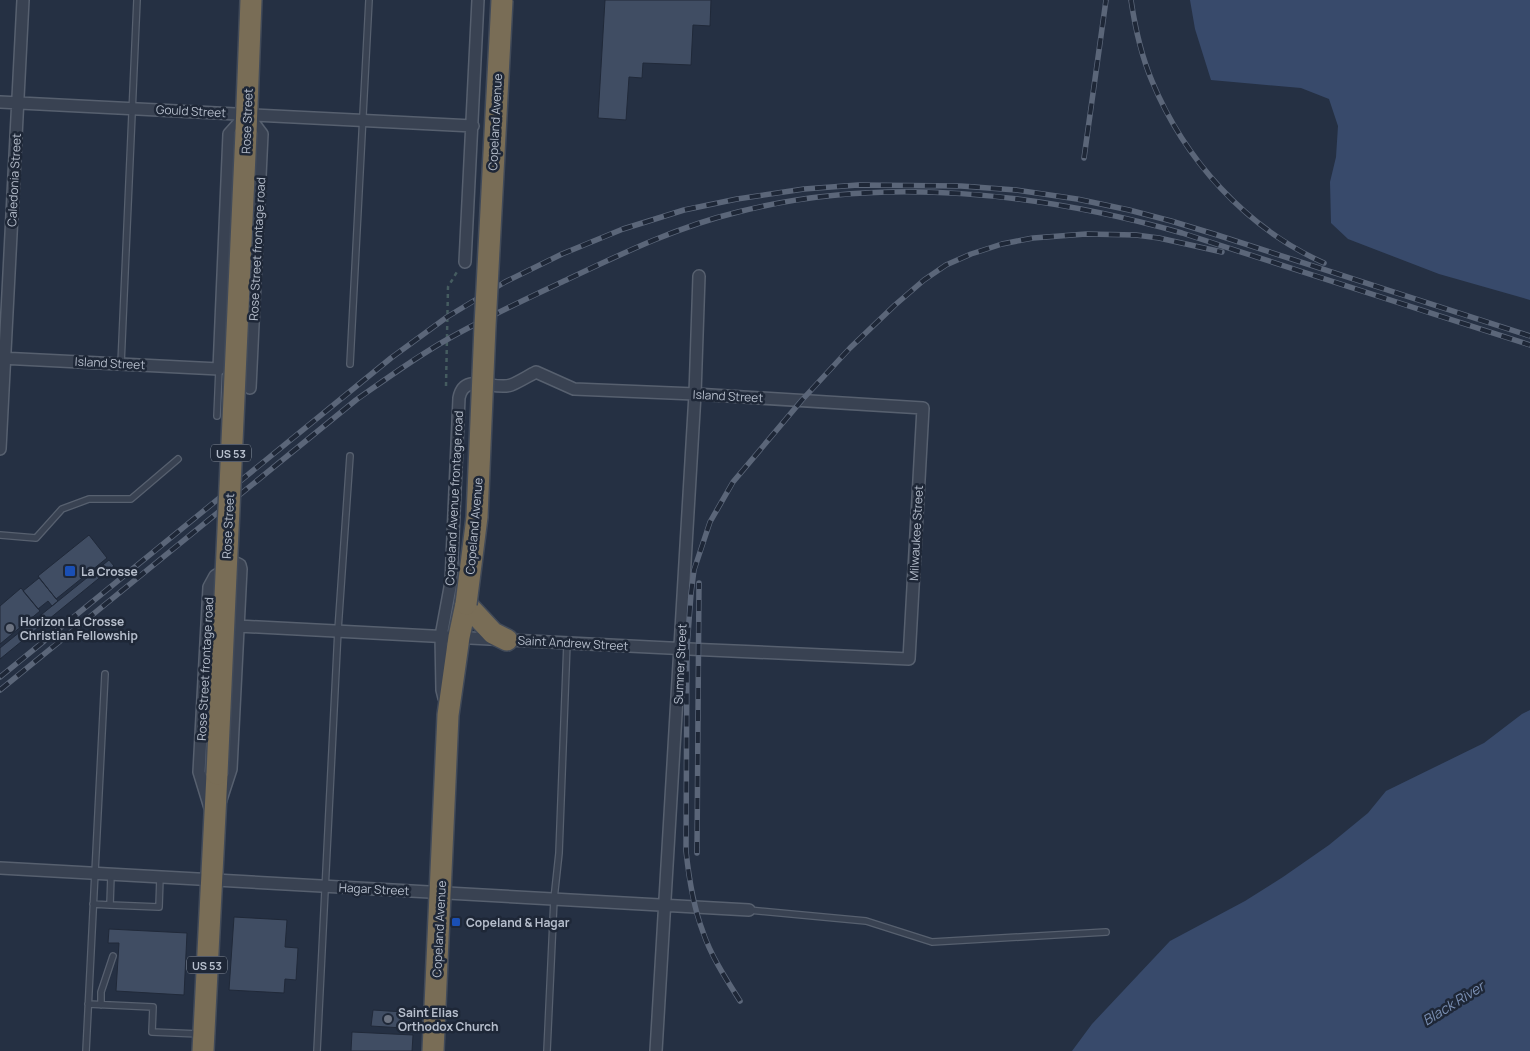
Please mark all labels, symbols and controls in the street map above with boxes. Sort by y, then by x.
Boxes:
street label: Copeland Avenue [484,73,506,171]
street label: Rose Street [237,88,257,154]
street label: Gould Street [155,101,227,121]
street label: Caledonia Street [3,133,25,227]
street label: Rose Street frontage road [245,177,269,321]
street label: Island Street [74,353,146,373]
street label: Island Street [692,386,764,406]
street label: Copeland Avenue frontage road [441,410,467,586]
road number: US 53 [211,444,251,462]
street label: Copeland Avenue [461,477,487,575]
street label: Milwaukee Street [905,485,927,581]
street label: Rose Street [218,493,238,559]
place label: La Crosse [81,563,138,580]
marker: La Crosse [63,564,77,578]
street label: Rose Street frontage road [193,597,217,741]
place label: Horizon La Crosse Christian Fellowship [20,613,138,644]
marker: Horizon La Crosse Christian Fellowship [4,622,16,634]
street label: Sumner Street [669,623,691,705]
street label: Saint Andrew Street [517,632,629,654]
street label: Hagar Street [338,879,410,899]
street label: Copeland Avenue [428,880,450,978]
place label: Copeland & Hagar [466,914,570,931]
marker: Copeland & Hagar [450,916,462,928]
road number: US 53 [187,956,227,974]
water label: Black River [1419,976,1489,1029]
place label: Saint Elias Orthodox Church [398,1004,499,1035]
marker: Saint Elias Orthodox Church [382,1013,394,1025]

